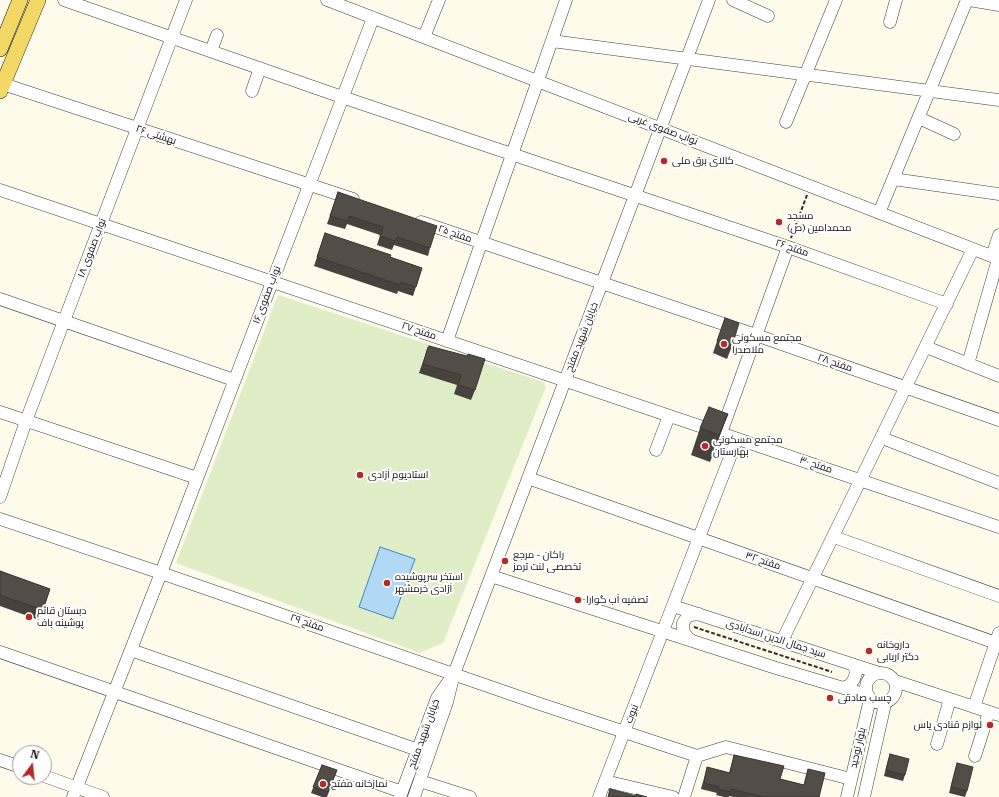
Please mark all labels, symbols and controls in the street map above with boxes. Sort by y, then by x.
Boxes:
street label: نواب صفوی غربی [627,110,699,148]
street label: بهشتی ۲۶ [134,123,178,147]
place label: کالای برق ملی [672,155,734,167]
marker: کالای برق ملی [659,156,669,166]
place label: مسجد محمدامین (ص) [787,210,851,234]
street label: نواب صفوی ۱۸ [75,217,109,279]
marker: مسجد محمدامین (ص) [774,217,784,227]
street label: مفتح ۲۵ [436,223,474,245]
street label: مفتح ۲۶ [774,237,810,259]
street label: نواب صفوی ۱۶ [250,264,284,326]
street label: خیابان شهید مفتح [563,301,601,373]
street label: مفتح ۲۷ [400,319,438,343]
place label: مجتمع مسکونی ملاصدرا [732,332,802,356]
marker: مجتمع مسکونی ملاصدرا [719,339,729,349]
street label: مفتح ۲۸ [816,351,854,375]
place label: مجتمع مسکونی بهارستان [713,434,783,458]
marker: مجتمع مسکونی بهارستان [700,441,710,451]
street label: مفتح ۳۰ [798,454,834,476]
place label: استادیوم آزادی [368,469,429,481]
marker: استادیوم آزادی [355,470,365,480]
place label: راکان - مرجع تخصصی لنت ترمز [513,549,581,572]
street label: مفتح ۳۲ [744,549,782,573]
marker: راکان - مرجع تخصصی لنت ترمز [500,556,510,566]
place label: استخر سرپوشیده آزادی خرمشهر [395,571,463,594]
marker: استخر سرپوشیده آزادی خرمشهر [382,578,392,588]
place label: تصفیه آب گوارا [586,594,648,606]
marker: تصفیه آب گوارا [573,595,583,605]
place label: دبستان قائم پوشینه باف [37,605,86,628]
marker: دبستان قائم پوشینه باف [24,612,34,622]
street label: مفتح ۲۹ [289,612,325,634]
street label: سید جمال الدین اسدآبادی [725,617,827,661]
place label: داروخانه دکتر اربابی [877,639,919,662]
marker: داروخانه دکتر اربابی [864,646,874,656]
place label: چسب صادقی [838,692,892,704]
marker: چسب صادقی [825,693,835,703]
street label: خیابان شهید مفتح [406,697,442,771]
street label: نبوت [623,703,641,725]
place label: لوازم قنادی یاس [914,719,982,731]
marker: لوازم قنادی یاس [985,720,995,730]
street label: بلوار توحید [847,726,869,770]
north arrow [12,745,52,785]
text: N [29,746,41,762]
place label: نمازخانه مفتح [331,778,387,790]
marker: نمازخانه مفتح [318,779,328,789]

